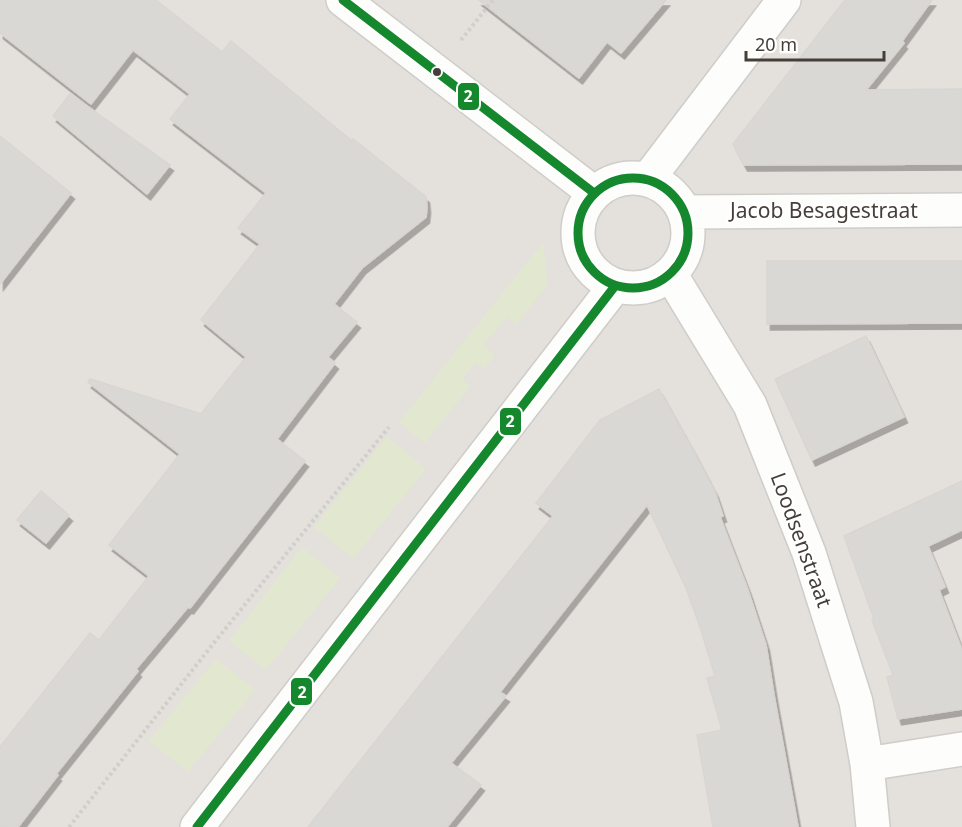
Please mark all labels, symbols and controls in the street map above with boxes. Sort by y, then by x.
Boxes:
scale bar [746,24,884,62]
text: 20 m [755,32,797,56]
unlabelled marker [431,66,443,78]
line badge: 2 [457,82,480,111]
text: 2 [463,85,473,107]
street label: Jacob Besagestraat [728,196,918,224]
line badge: 2 [499,407,522,436]
text: 2 [505,410,515,432]
street label: Loodsenstraat [765,469,839,611]
line badge: 2 [290,677,313,706]
text: 2 [297,681,307,703]

